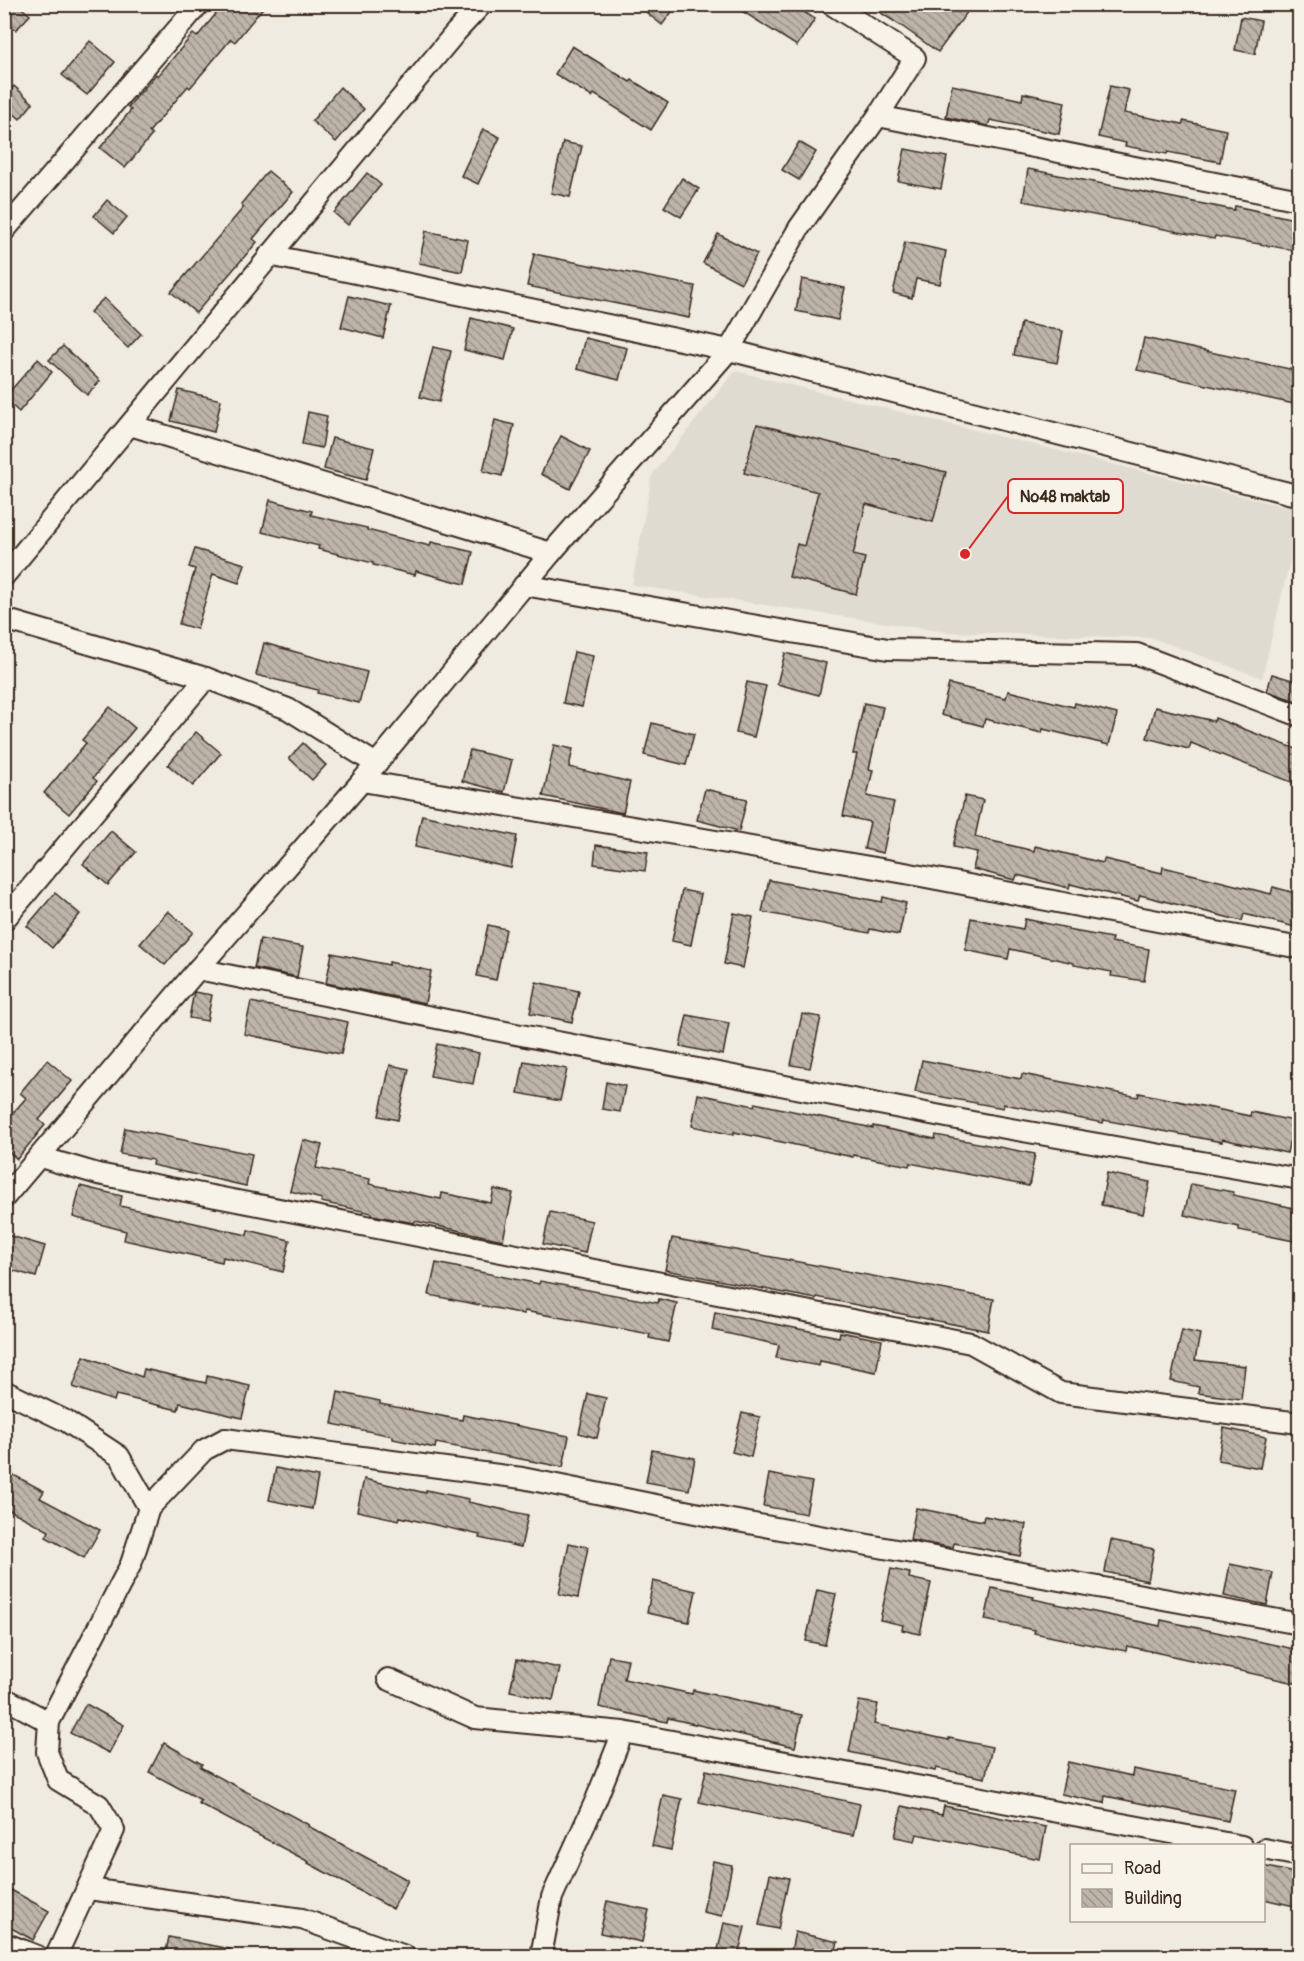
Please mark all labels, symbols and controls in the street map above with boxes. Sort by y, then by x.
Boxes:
callout: №48 maktab [1008,479,1123,513]
text: №48 maktab [1020,487,1110,507]
legend [1070,1844,1265,1922]
text: Road [1124,1857,1161,1880]
text: Building [1124,1887,1182,1910]

